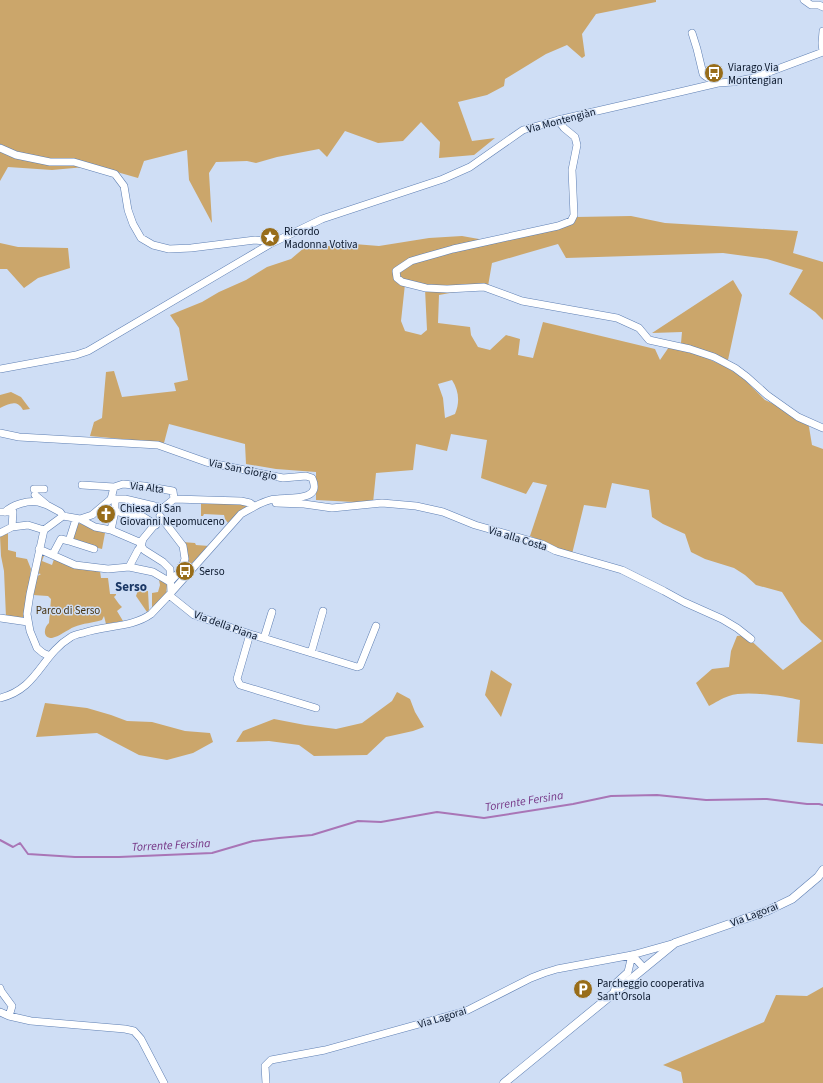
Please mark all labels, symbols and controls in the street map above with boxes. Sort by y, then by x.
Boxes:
place label: Viarago Via Montengian [728,60,783,88]
bus stop icon: Viarago Via Montengian [703,62,725,84]
street label: Via Montengiàn [525,104,597,137]
place label: Ricordo Madonna Votiva [284,224,358,252]
place icon: Ricordo Madonna Votiva [259,226,281,248]
street label: Via San Giorgio [208,455,278,484]
street label: Via Alta [129,478,165,497]
place label: Chiesa di San Giovanni Nepomuceno [120,501,225,529]
church icon: Chiesa di San Giovanni Nepomuceno [95,503,117,525]
street label: Via alla Costa [487,522,549,555]
bus stop icon: Serso [174,560,196,582]
place label: Serso [199,564,225,579]
district label: Serso [115,578,147,596]
park label: Parco di Serso [36,603,100,618]
street label: Via della Piana [192,607,260,644]
water label: Torrente Fersina [484,787,565,816]
water label: Torrente Fersina [131,835,212,856]
street label: Via Lagorai [728,898,780,930]
place label: Parcheggio cooperativa Sant'Orsola [597,976,704,1004]
parking icon: Parcheggio cooperativa Sant'Orsola [572,978,594,1000]
street label: Via Lagorai [416,1003,468,1032]

